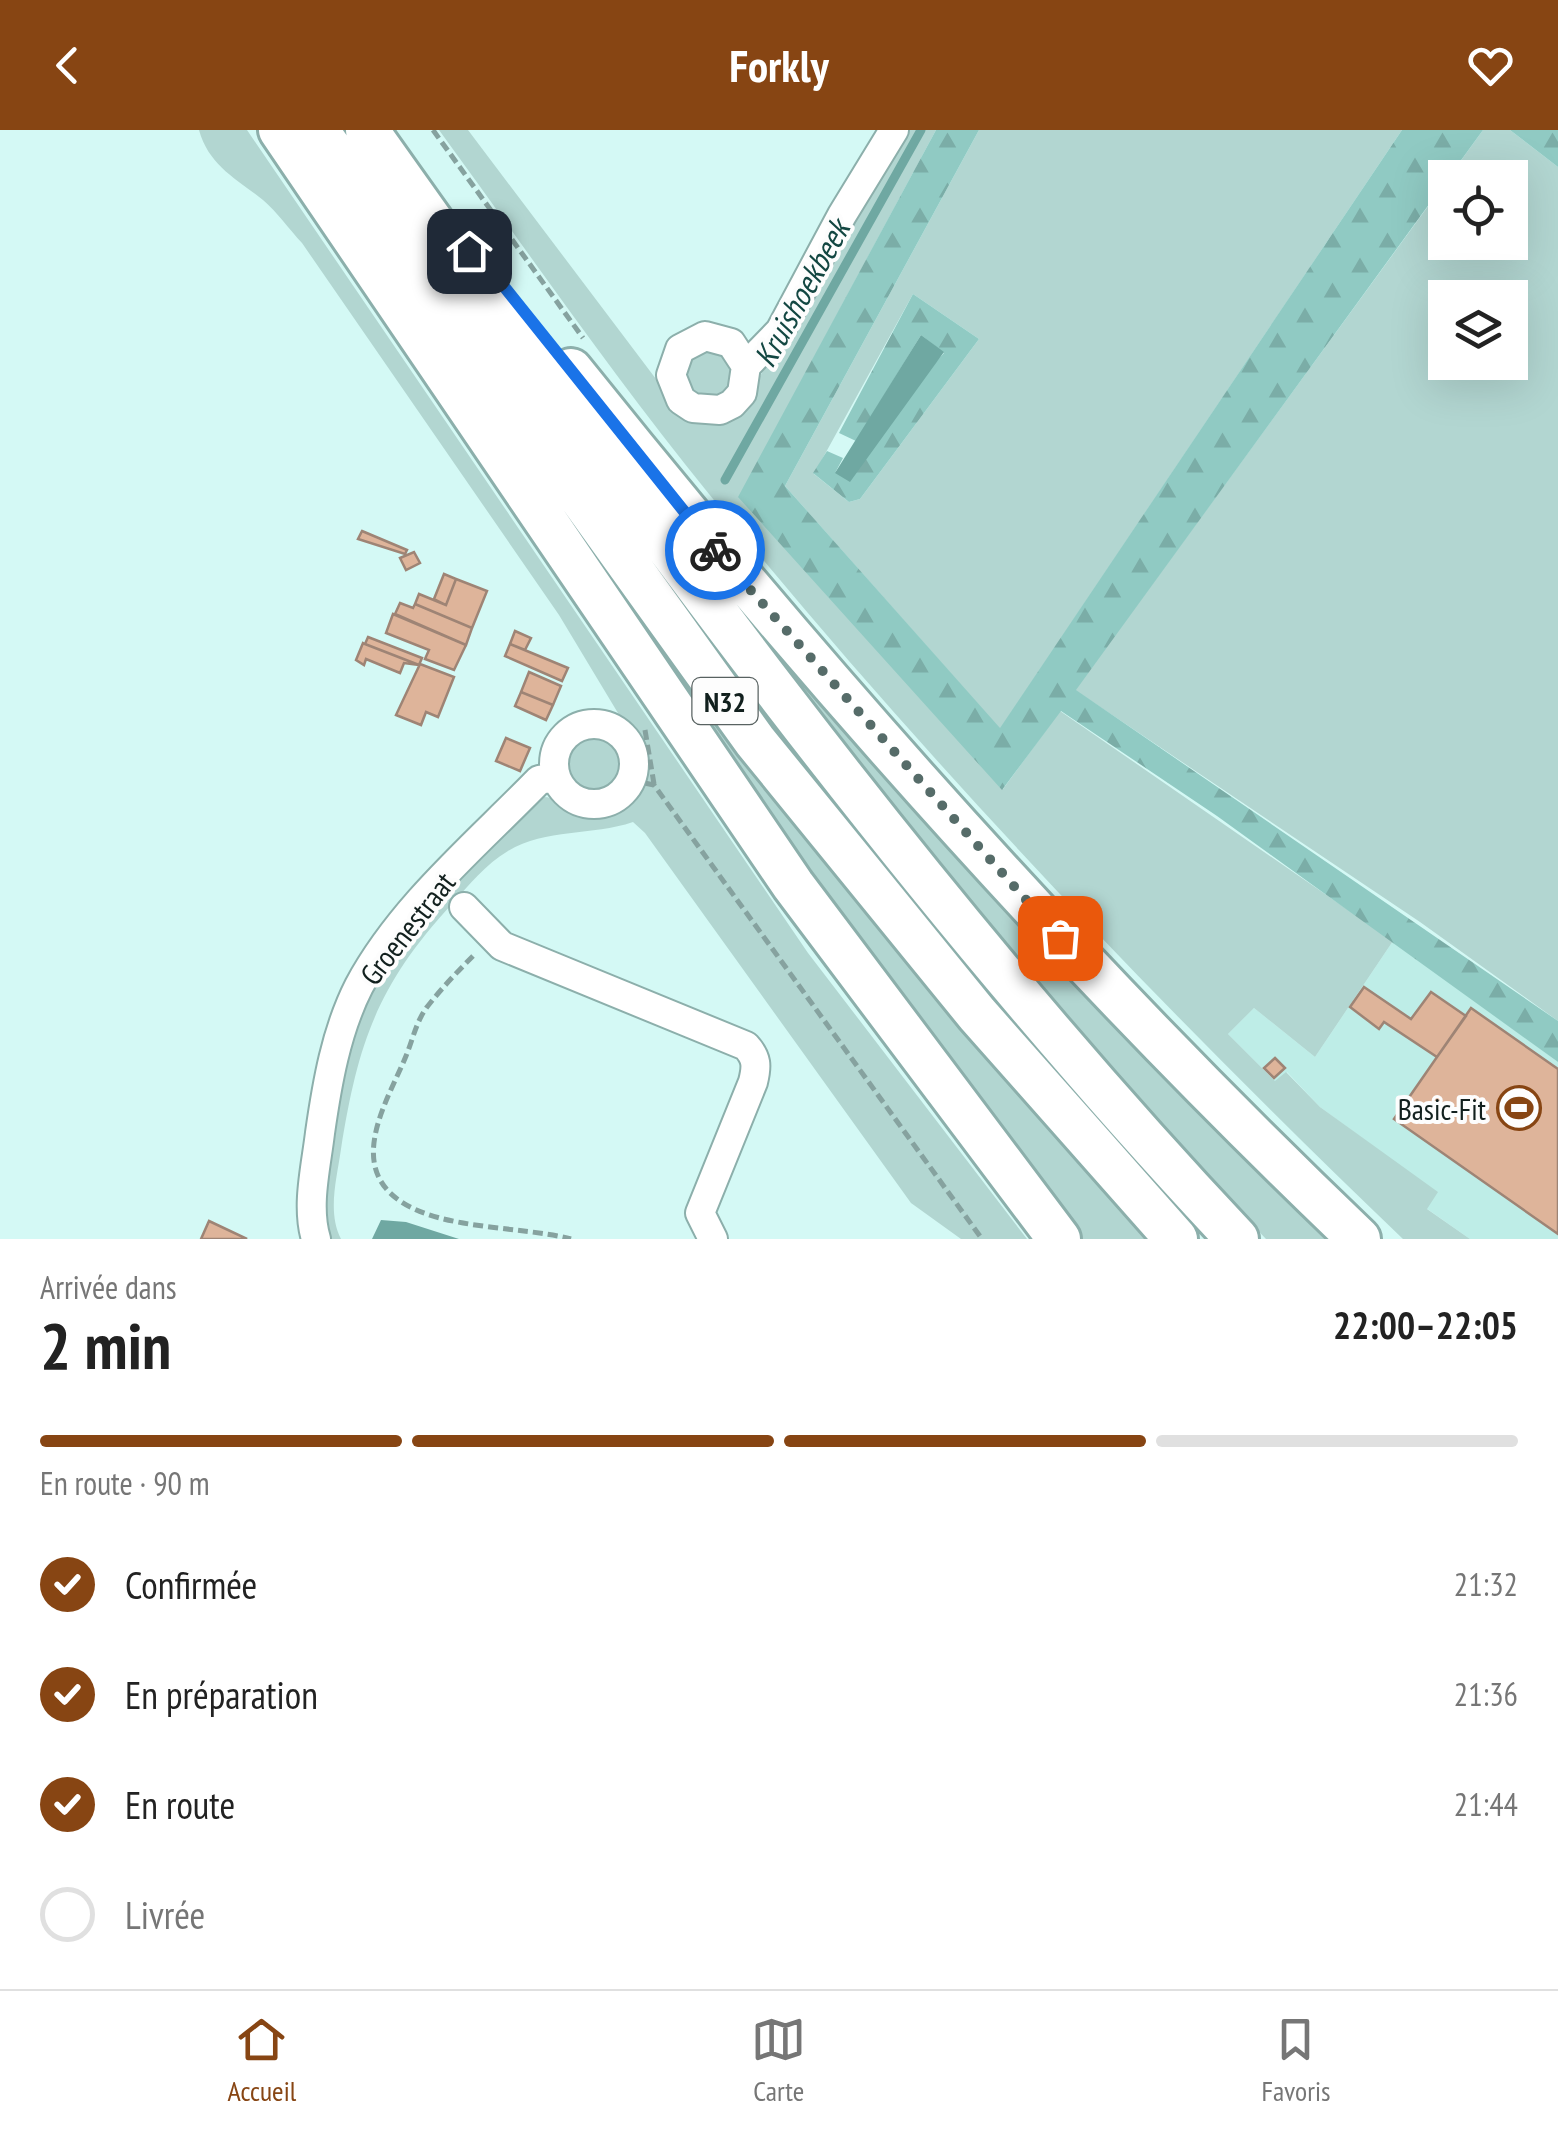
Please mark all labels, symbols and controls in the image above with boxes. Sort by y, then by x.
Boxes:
text: Forkly [729,36,829,94]
icon: back [40,38,95,93]
icon: heart [1463,38,1518,93]
map controls [1428,160,1528,380]
button: locate [1428,160,1528,260]
pin [427,209,512,294]
water label: Kruishoekbeek [743,209,860,374]
icon: home [442,224,497,279]
button: layers [1428,280,1528,380]
courier [665,500,765,600]
icon: bike [688,523,743,578]
road number: N32 [692,678,758,724]
street label: Groenestraat [351,863,464,992]
pin [1018,896,1103,981]
icon: bag [1033,911,1088,966]
sports icon: Basic-Fit [1496,1085,1542,1131]
place label: Basic-Fit [1398,1089,1487,1128]
text: Arrivée dans [40,1266,177,1308]
text: 22:00–22:05 [1333,1300,1518,1349]
text: 2 min [40,1303,171,1387]
text: En route · 90 m [40,1462,210,1504]
icon: check [40,1557,95,1612]
text: Confirmée [125,1560,257,1609]
text: 21:32 [1454,1563,1518,1605]
icon: check [40,1667,95,1722]
text: En préparation [125,1670,318,1719]
text: 21:36 [1454,1673,1518,1715]
icon: check [40,1777,95,1832]
text: En route [125,1780,235,1829]
text: 21:44 [1454,1783,1518,1825]
text: Livrée [125,1890,205,1939]
tab: Accueil [228,2012,296,2109]
tab: Carte [751,2012,806,2109]
tab: Favoris [1261,2012,1330,2109]

